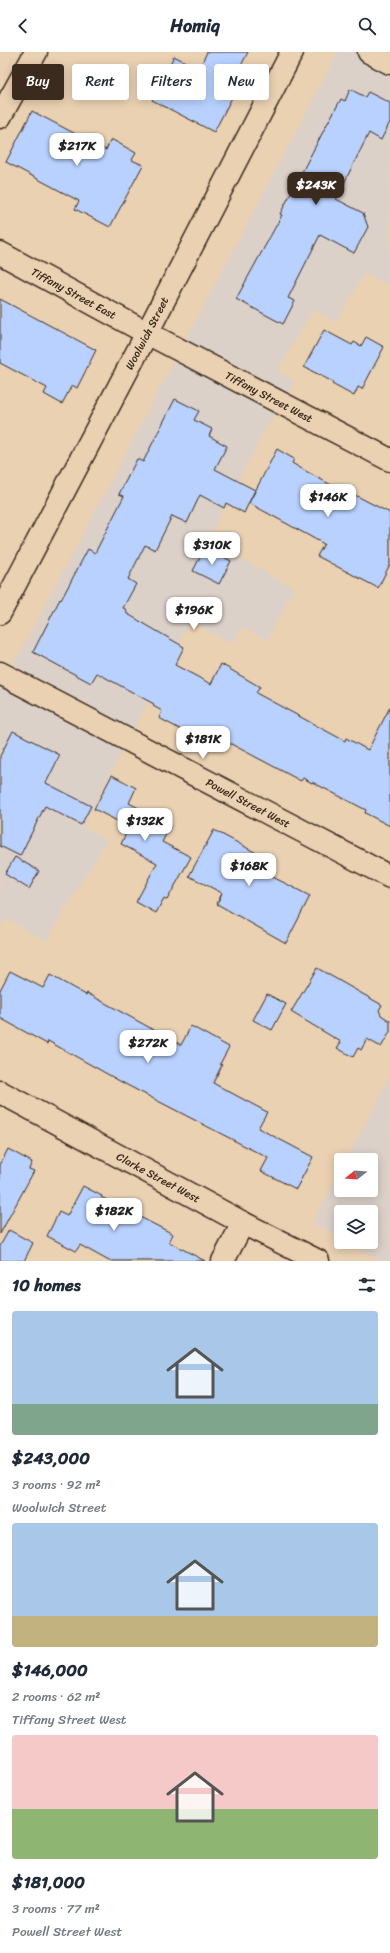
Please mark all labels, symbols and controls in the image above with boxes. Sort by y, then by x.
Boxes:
text: Homiq [170,10,220,42]
icon: back [12,15,34,37]
icon: search [356,15,378,37]
chip: Buy [12,64,64,100]
chip: Rent [72,64,129,100]
chip: Filters [137,64,206,100]
chip: New [214,64,269,100]
pin: $217K [49,133,105,167]
text: $217K [58,134,96,157]
pin: $243K [288,172,344,206]
text: $243K [296,173,336,196]
street label: Tiffany Street East [27,263,120,325]
street label: Woolwich Street [120,293,174,373]
street label: Tiffany Street West [221,366,316,428]
pin: $146K [300,484,356,518]
text: $146K [309,485,347,508]
pin: $310K [184,532,240,566]
text: $310K [193,533,231,556]
pin: $196K [166,597,222,631]
text: $196K [175,598,213,621]
pin: $181K [175,726,231,760]
text: $181K [185,727,221,750]
street label: Powell Street West [202,773,294,833]
pin: $132K [117,808,173,842]
text: $132K [127,809,163,832]
pin: $168K [221,853,277,887]
text: $168K [230,854,268,877]
pin: $272K [120,1030,176,1064]
text: $272K [128,1031,168,1054]
street label: Clarke Street West [113,1147,204,1208]
north arrow [334,1153,378,1197]
map controls [334,1153,378,1249]
pin: $182K [86,1198,142,1232]
text: $182K [95,1199,133,1222]
button: layers [334,1205,378,1249]
text: 10 homes [12,1270,81,1300]
icon: filters [356,1274,378,1296]
icon: home [159,1337,231,1409]
text: $243,000 [12,1443,90,1473]
text: 3 rooms · 92 m² [12,1473,101,1496]
text: Woolwich Street [12,1496,106,1519]
icon: home [159,1549,231,1621]
text: $146,000 [12,1655,88,1685]
text: 2 rooms · 62 m² [12,1685,100,1708]
text: Tiffany Street West [12,1708,126,1731]
icon: home [159,1761,231,1833]
text: $181,000 [12,1867,85,1897]
text: 3 rooms · 77 m² [12,1897,100,1920]
text: Powell Street West [12,1920,122,1943]

